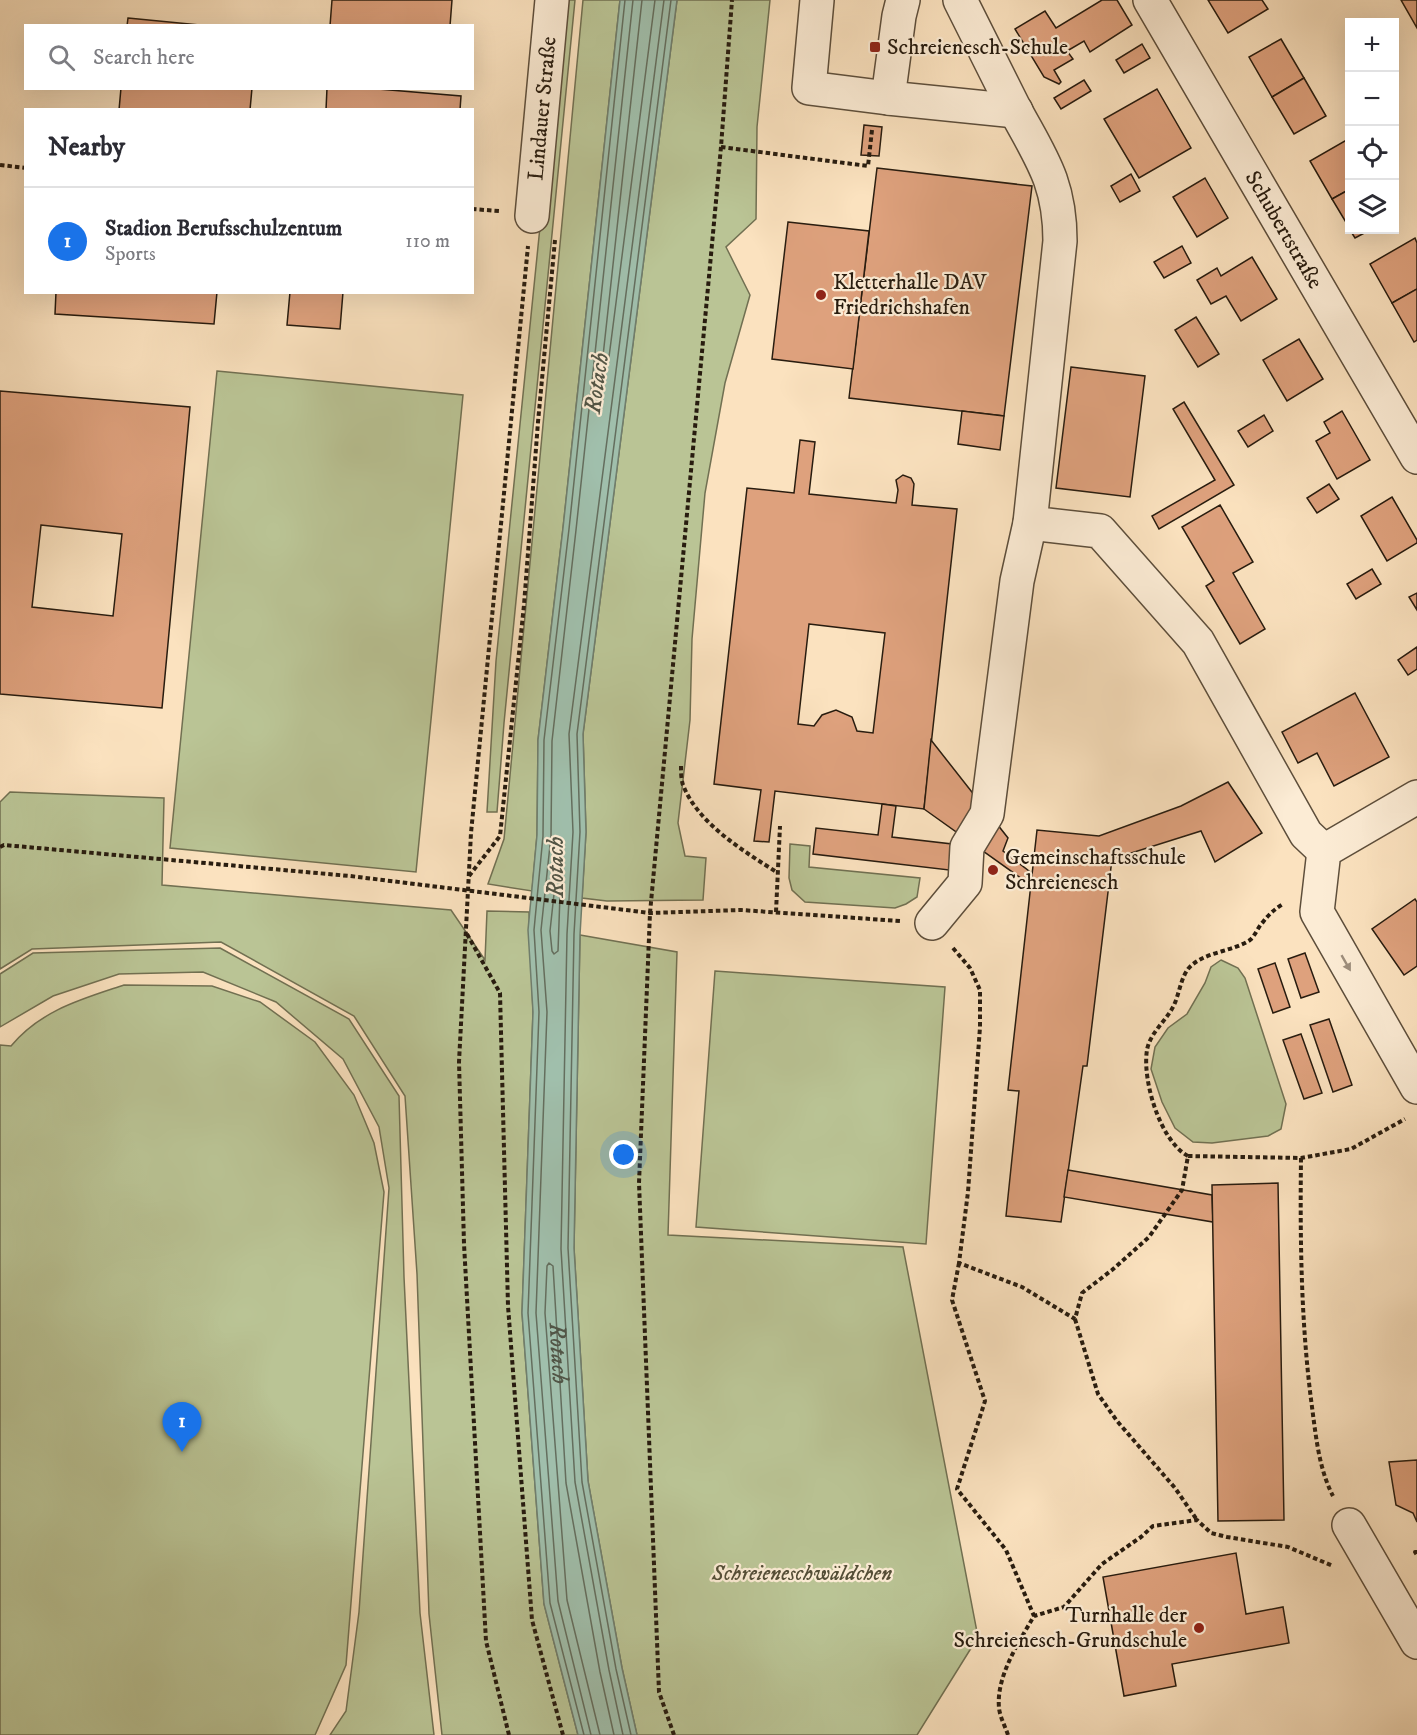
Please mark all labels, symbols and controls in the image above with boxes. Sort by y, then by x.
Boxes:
map controls [1345,18,1399,234]
button: + [1345,18,1399,72]
search box [24,24,474,90]
place label: Schreienesch-Schule [887,34,1068,61]
street label: Lindauer Straße [522,35,562,182]
marker: Schreienesch-Schule [868,40,882,54]
icon: search [45,41,78,74]
text: Search here [93,44,195,71]
button: − [1345,72,1399,126]
button: locate [1345,126,1399,180]
text: Nearby [48,131,125,164]
street label: Schubertstraße [1239,166,1329,294]
button: layers [1345,180,1399,234]
text: Stadion Berufsschulzentum [105,215,342,242]
text: 1 [64,229,71,254]
text: 110 m [405,229,450,254]
text: Sports [105,242,156,267]
place label: Kletterhalle DAV Friedrichshafen [833,269,988,321]
marker: Kletterhalle DAV Friedrichshafen [814,288,828,302]
water label: Rotach [578,351,616,416]
water label: Rotach [541,836,571,899]
place label: Gemeinschaftsschule Schreienesch [1005,844,1186,896]
marker: Gemeinschaftsschule Schreienesch [986,863,1000,877]
one-way arrow [1341,955,1351,972]
your location [609,1140,638,1169]
water label: Rotach [541,1321,575,1385]
pin: 1 [162,1402,201,1452]
park label: Schreieneschwäldchen [711,1560,892,1587]
place label: Turnhalle der Schreienesch-Grundschule [953,1602,1188,1654]
marker: Turnhalle der Schreienesch-Grundschule [1192,1621,1206,1635]

